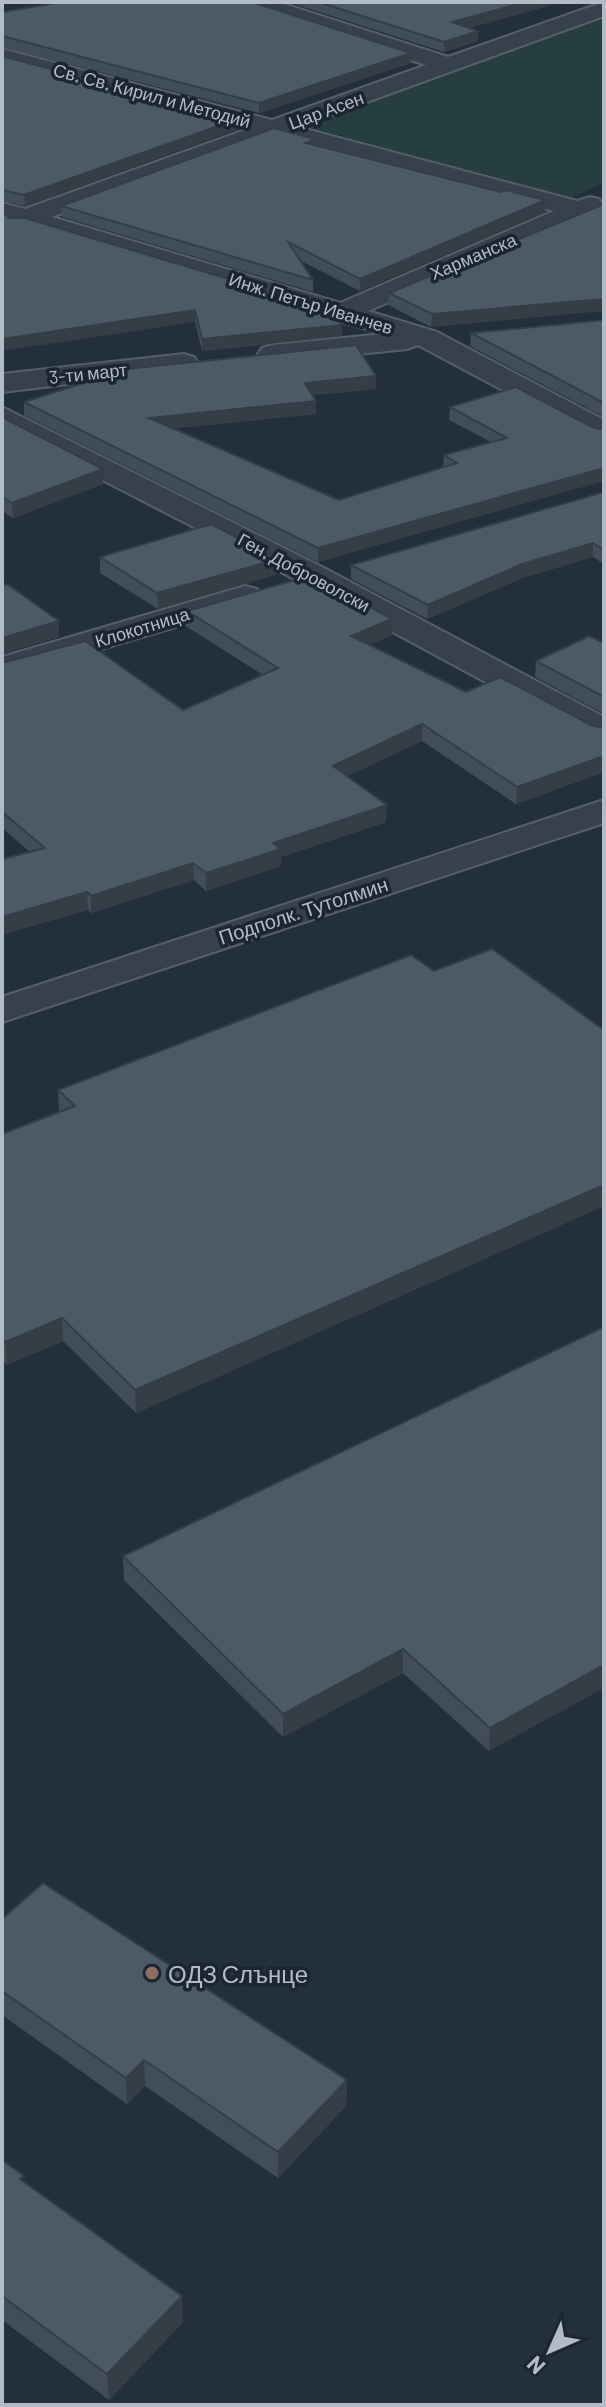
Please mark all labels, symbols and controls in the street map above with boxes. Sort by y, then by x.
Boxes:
street label: Св. Св. Кирил и Методий [51,58,253,132]
street label: Цар Асен [285,86,367,134]
street label: Харманска [427,228,520,284]
street label: Инж. Петър Иванчев [226,268,396,338]
street label: 3-ти март [48,358,128,388]
street label: Ген. Доброволски [234,528,374,616]
street label: Клокотница [92,602,193,652]
street label: Подполк. Тутолмин [215,871,391,949]
place label: ОДЗ Слънце [168,1959,308,1988]
marker: ОДЗ Слънце [143,1964,161,1982]
north arrow [510,2311,590,2391]
text: N [521,2351,550,2380]

